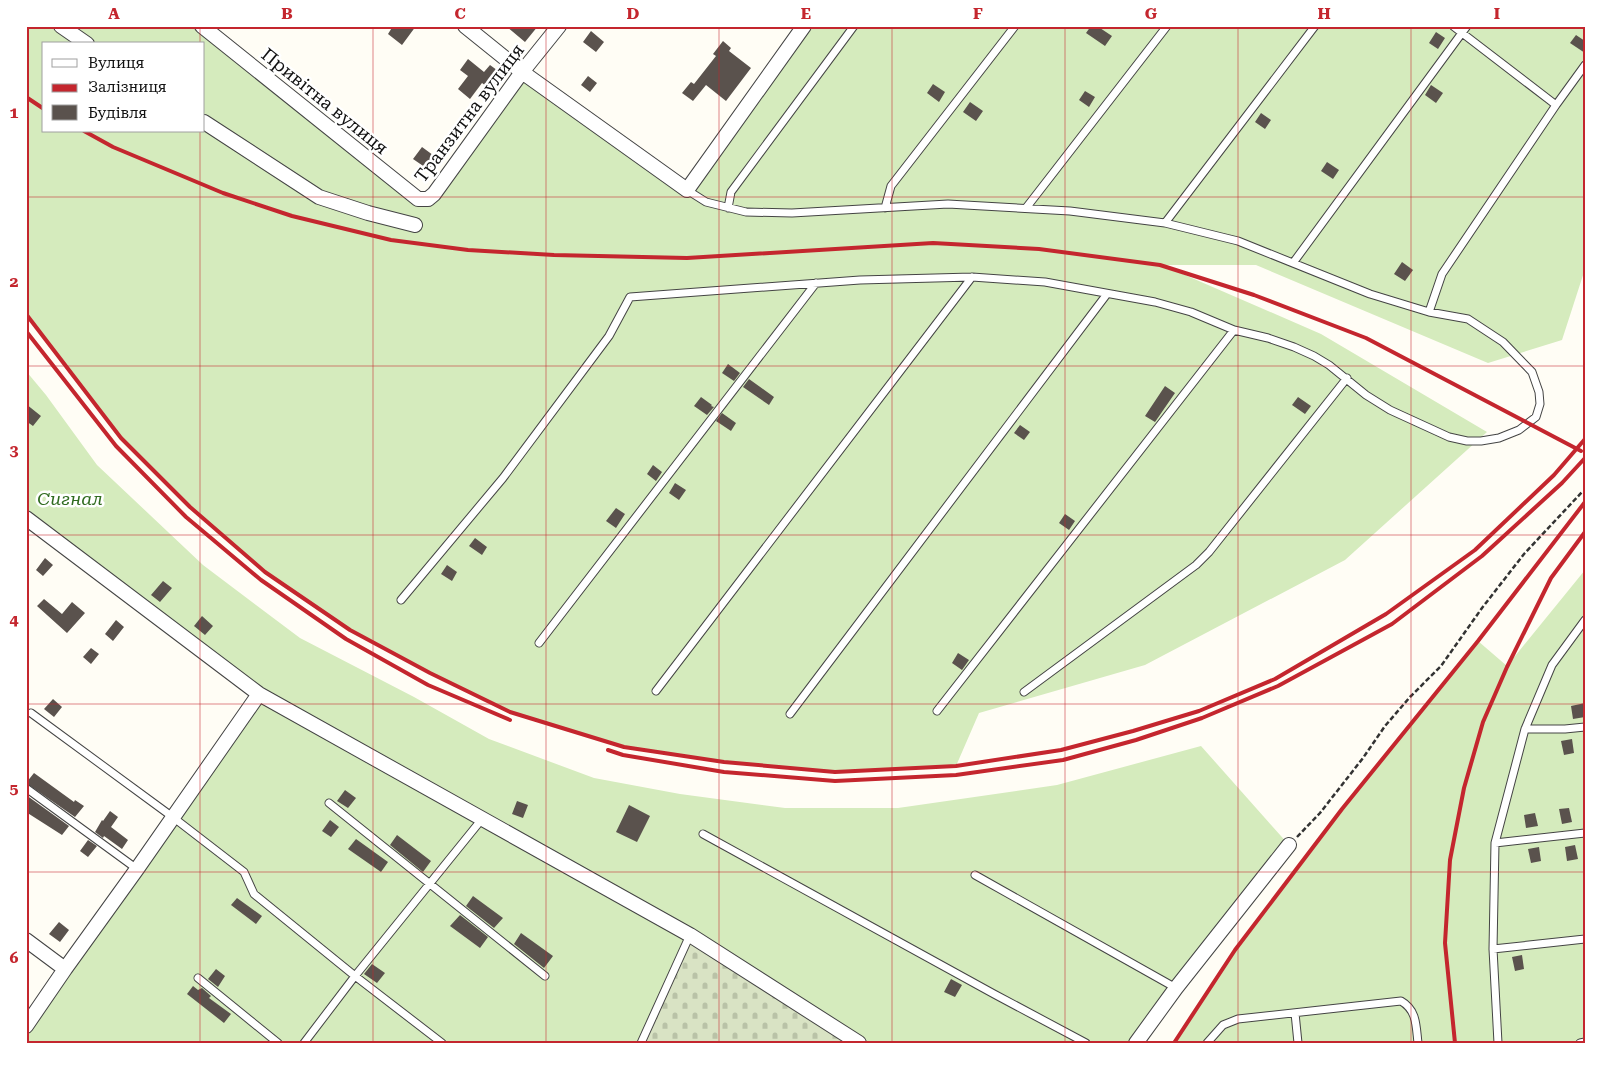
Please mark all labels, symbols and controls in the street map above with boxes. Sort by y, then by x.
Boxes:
text: A [108,4,120,23]
text: B [281,4,293,23]
text: C [454,4,466,23]
text: D [627,4,640,23]
text: E [801,4,811,23]
text: F [973,4,983,23]
text: G [1145,4,1158,23]
text: H [1317,4,1331,23]
text: I [1494,4,1500,23]
street label: Транзитна вулиця [410,39,528,187]
legend [42,42,205,132]
street label: Привітна вулиця [258,44,392,158]
text: Вулиця [88,54,144,72]
text: Залізниця [88,78,167,96]
text: 1 [10,103,19,122]
text: Будівля [88,104,147,122]
text: 2 [10,272,19,291]
text: 3 [10,441,19,460]
park label: Сигнал [37,488,103,509]
text: 4 [10,610,19,629]
text: 5 [10,779,19,798]
text: 6 [10,948,19,967]

